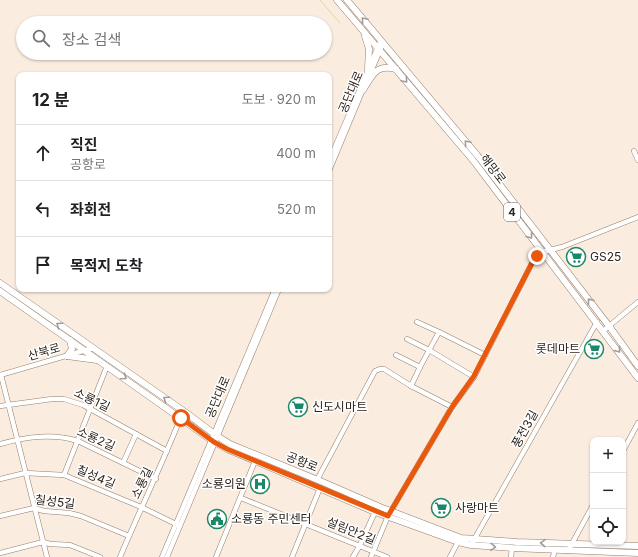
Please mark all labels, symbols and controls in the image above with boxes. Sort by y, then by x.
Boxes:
search box [16,16,332,60]
one-way arrow [361,17,368,25]
icon: search [30,27,52,49]
text: 장소 검색 [62,30,121,49]
street label: 공단대로 [335,69,366,115]
one-way arrow [401,75,408,83]
text: 12 분 [32,90,70,110]
text: 도보 · 920 m [242,91,316,107]
text: 직진 [70,135,98,154]
one-way arrow [464,141,471,148]
icon: ahead [32,142,54,164]
text: 400 m [276,145,316,161]
street label: 해망로 [477,151,509,186]
text: 공항로 [70,156,106,172]
icon: left [32,198,54,220]
text: 좌회전 [70,200,111,219]
text: 520 m [277,201,316,217]
road number: 4 [504,203,520,221]
one-way arrow [525,232,533,239]
supermarket icon: GS25 [565,246,587,268]
route end [528,247,546,265]
place label: GS25 [590,249,621,264]
icon: arrive [32,254,54,276]
text: 목적지 도착 [70,256,143,275]
one-way arrow [587,298,594,305]
one-way arrow [57,323,64,330]
supermarket icon: 롯데마트 [583,338,605,360]
street label: 산북로 [26,340,62,363]
place label: 롯데마트 [536,341,580,356]
one-way arrow [613,346,620,353]
one-way arrow [120,372,127,380]
street label: 공단대로 [202,374,233,420]
street label: 소룡1길 [72,385,113,414]
one-way arrow [163,396,170,404]
supermarket icon: 신도시마트 [287,396,309,418]
place label: 신도시마트 [312,399,367,414]
street label: 풍전3길 [508,407,541,450]
route start [172,409,190,427]
street label: 소룡2길 [75,423,118,454]
map controls [590,437,626,545]
button: + [590,437,626,473]
street label: 공항로 [284,448,320,475]
street label: 칠성4길 [74,462,118,491]
street label: 소룡길 [128,465,156,501]
hospital icon: 소룡의원 [249,473,271,495]
button: − [590,473,626,509]
place label: 소룡의원 [202,476,246,491]
street label: 칠성5길 [34,492,76,511]
supermarket icon: 사랑마트 [430,497,452,519]
place label: 사랑마트 [455,500,499,515]
public building icon: 소룡동 주민센터 [206,508,228,530]
button: locate [590,509,626,545]
place label: 소룡동 주민센터 [231,511,312,526]
street label: 설림안2길 [325,514,378,547]
one-way arrow [540,538,546,547]
one-way arrow [490,542,496,551]

